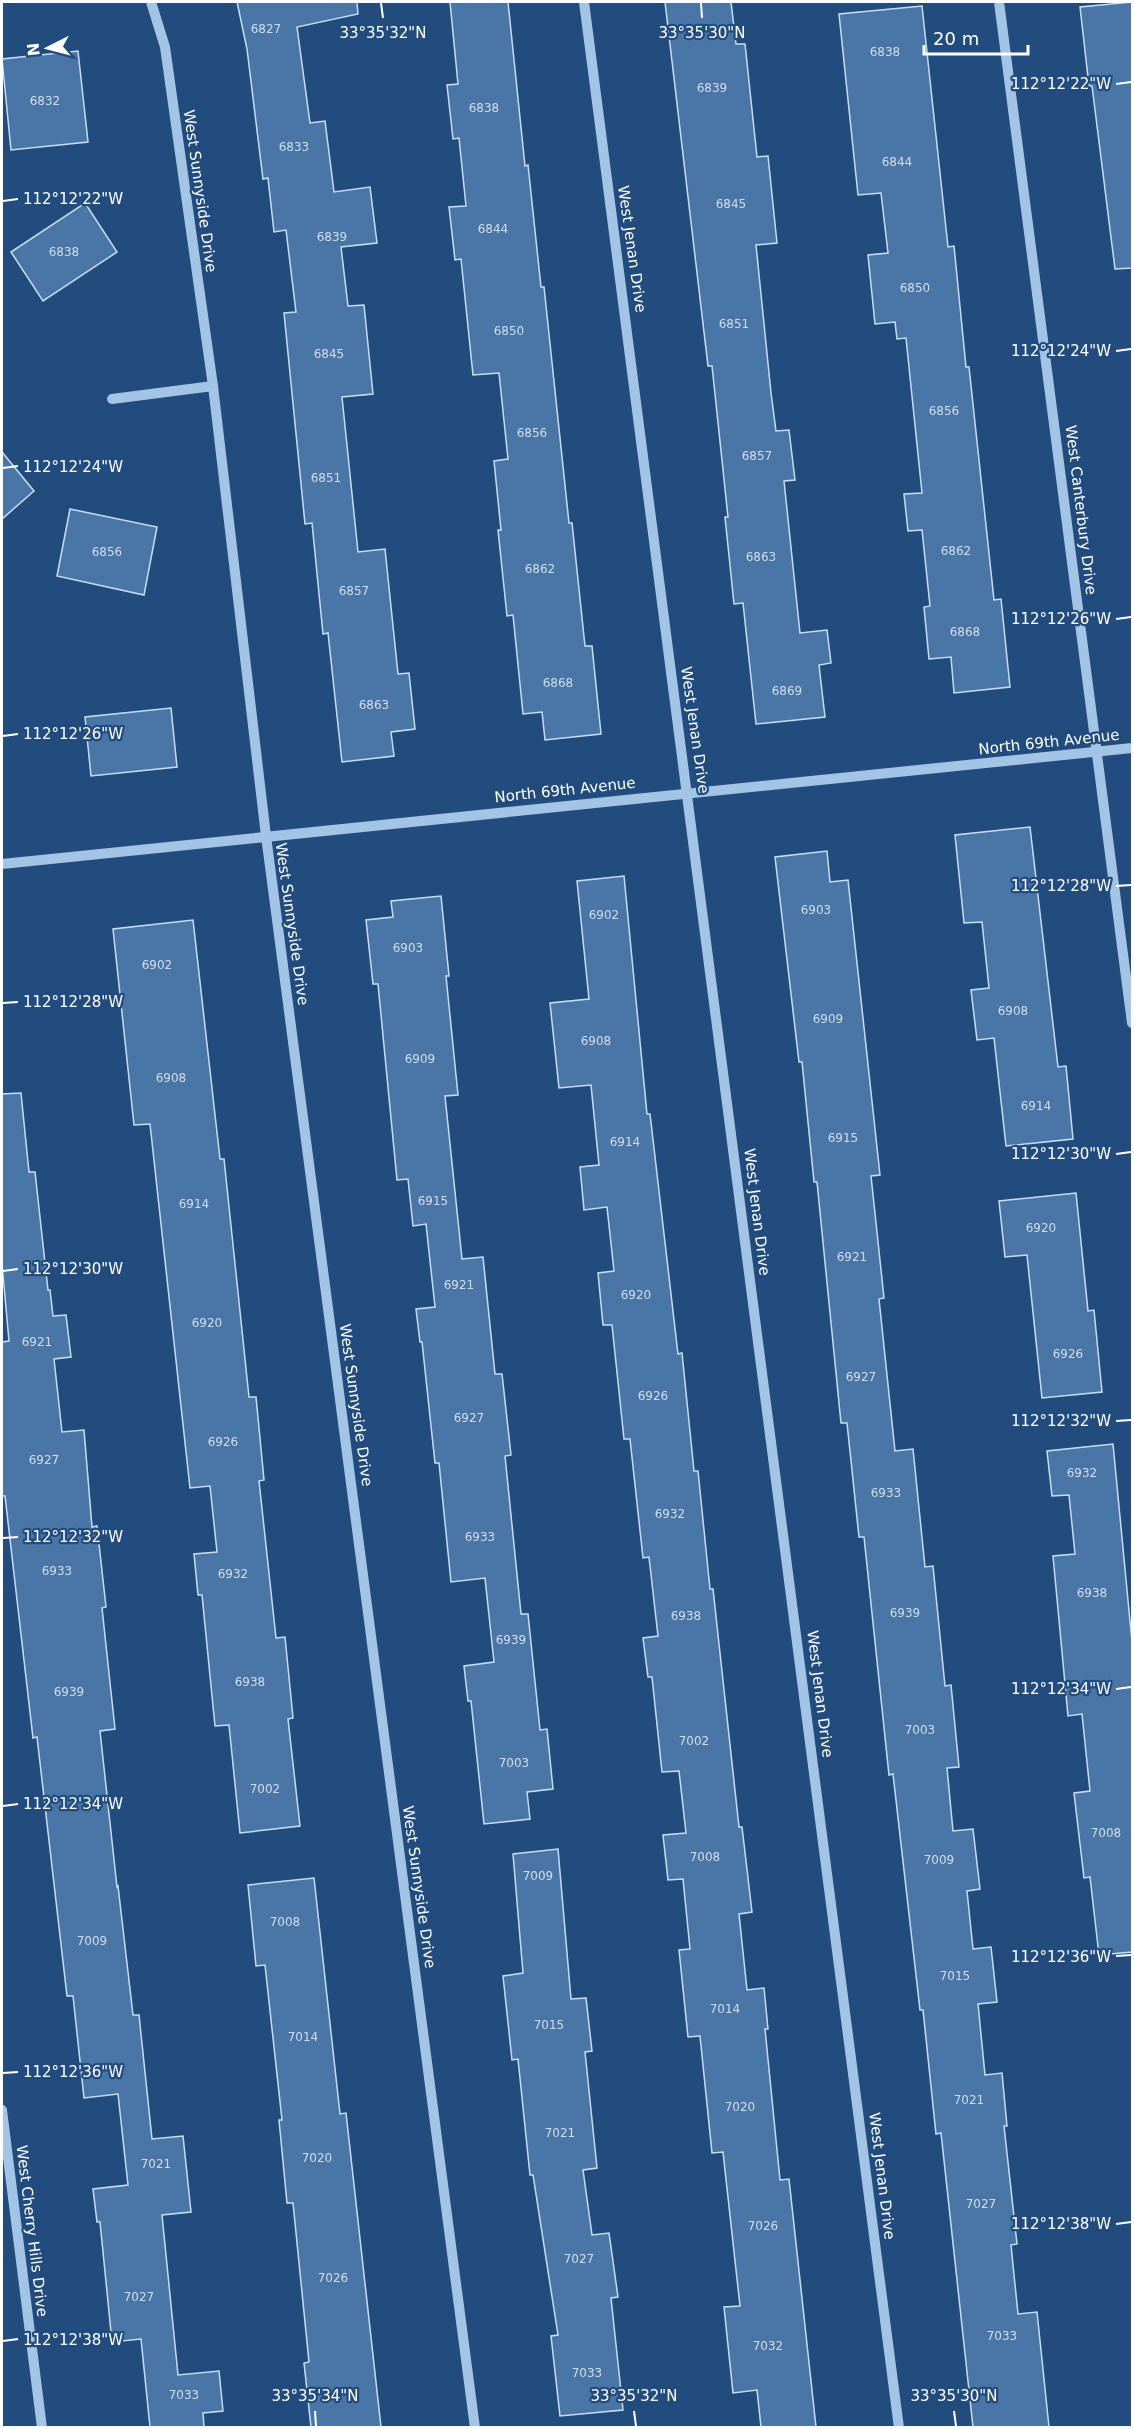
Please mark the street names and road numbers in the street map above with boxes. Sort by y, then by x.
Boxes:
street label: West Sunnyside Drive [180,109,220,273]
street label: West Jenan Drive [614,184,650,314]
street label: West Canterbury Drive [1062,424,1100,596]
street label: West Jenan Drive [677,665,713,795]
street label: North 69th Avenue [978,726,1120,758]
street label: North 69th Avenue [494,774,636,806]
street label: West Sunnyside Drive [272,842,312,1006]
street label: West Jenan Drive [740,1147,774,1277]
street label: West Sunnyside Drive [336,1323,376,1487]
street label: West Jenan Drive [803,1629,837,1759]
street label: West Sunnyside Drive [399,1805,439,1969]
street label: West Jenan Drive [865,2111,899,2241]
street label: West Cherry Hills Drive [13,2144,51,2318]

